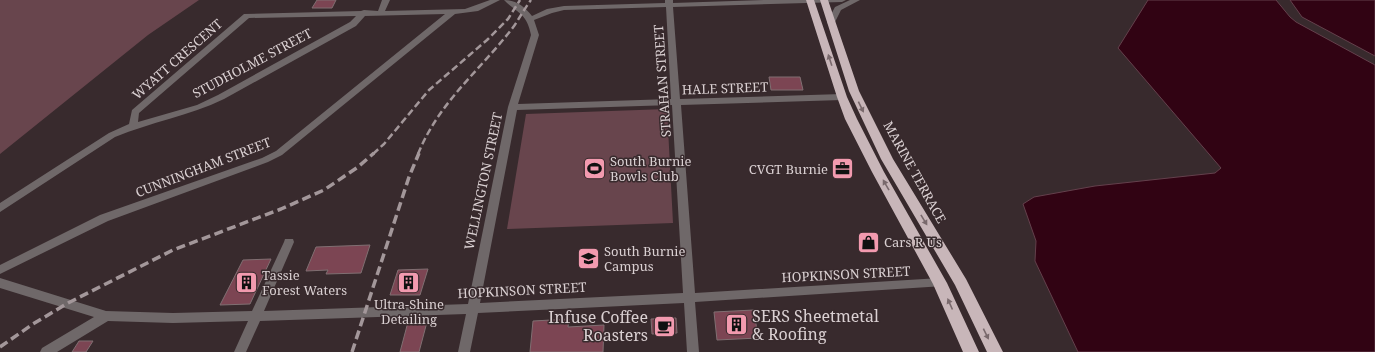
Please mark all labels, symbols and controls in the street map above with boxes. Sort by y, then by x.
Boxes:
street label: WYATT CRESCENT [128,15,226,103]
street label: STUDHOLME STREET [189,24,315,102]
street label: STRAHAN STREET [649,24,675,138]
one-way arrow [827,54,833,66]
street label: HALE STREET [681,77,769,99]
one-way arrow [858,101,864,112]
street label: WELLINGTON STREET [460,111,506,251]
street label: MARINE TERRACE [879,118,951,226]
street label: CUNNINGHAM STREET [133,133,273,201]
place label: South Burnie Bowls Club [610,152,691,185]
sports icon: South Burnie Bowls Club [581,155,607,181]
office icon: CVGT Burnie [830,156,856,182]
place label: CVGT Burnie [749,160,828,178]
one-way arrow [882,180,889,191]
one-way arrow [920,215,928,225]
shop icon: Cars R Us [855,229,881,255]
place label: Cars R Us [884,233,942,251]
place label: South Burnie Campus [604,242,685,275]
school or university icon: South Burnie Campus [576,245,602,271]
street label: HOPKINSON STREET [781,262,911,286]
place label: Tassie Forest Waters [262,266,347,299]
building icon: Tassie Forest Waters [233,269,259,295]
building icon: Ultra-Shine Detailing [396,269,422,295]
street label: HOPKINSON STREET [457,278,587,302]
place label: Ultra-Shine Detailing [374,295,444,328]
one-way arrow [947,298,953,309]
place label: SERS Sheetmetal & Roofing [752,305,879,345]
place label: Infuse Coffee Roasters [548,306,648,346]
building icon: SERS Sheetmetal & Roofing [723,312,749,338]
cafe icon: Infuse Coffee Roasters [651,313,677,339]
one-way arrow [983,329,989,340]

